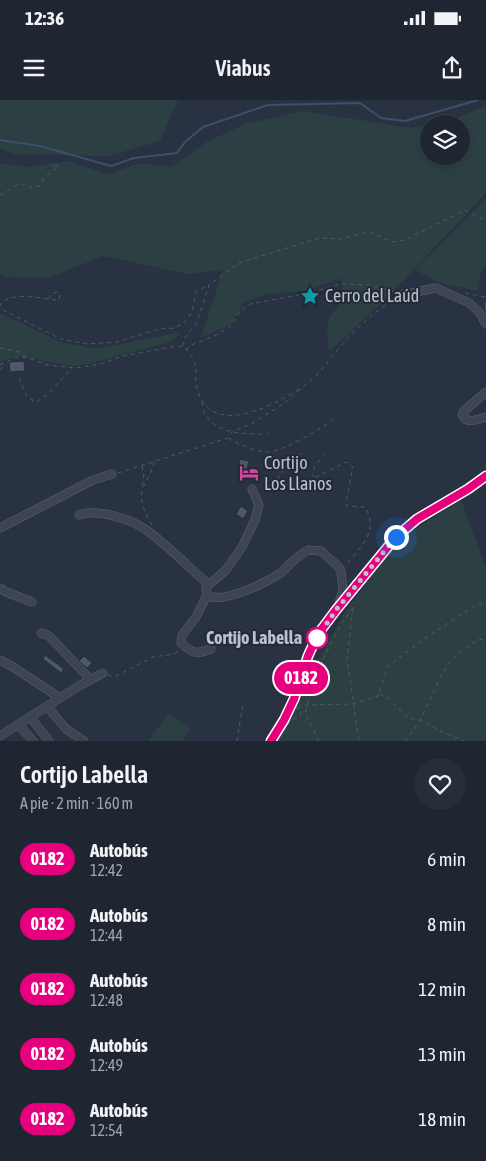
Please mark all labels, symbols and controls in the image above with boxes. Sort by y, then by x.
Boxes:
text: 12:36 [25,7,64,29]
icon: menu [20,54,48,82]
icon: share [438,54,466,82]
text: Viabus [216,55,270,81]
map controls [420,115,470,165]
button: layers [420,115,470,165]
place icon: Cerro del Laúd [299,285,321,307]
place label: Cerro del Laúd [325,285,419,306]
place label: Cortijo Los Llanos [264,452,332,494]
hotel icon: Cortijo Los Llanos [238,462,260,484]
your location [384,525,409,550]
place label: Cortijo Labella [206,627,302,648]
marker: Cortijo Labella [306,627,328,649]
line badge: 0182 [266,662,336,694]
text: 0182 [284,667,318,688]
button: heart [414,758,466,810]
text: Cortijo Labella [20,761,148,788]
text: A pie · 2 min · 160 m [20,794,133,812]
text: Autobús [90,839,148,861]
text: 0182 [31,848,64,869]
text: 6 min [427,848,466,870]
text: 12:42 [90,861,123,879]
text: Autobús [90,904,148,926]
text: 0182 [31,913,64,934]
text: 8 min [427,913,466,935]
text: 12:44 [90,926,123,944]
text: Autobús [90,969,148,991]
text: 0182 [31,978,64,999]
text: 12 min [418,978,466,1000]
text: 12:48 [90,991,123,1009]
text: Autobús [90,1034,148,1056]
text: 0182 [31,1043,64,1064]
text: 13 min [418,1043,466,1065]
text: 12:49 [90,1056,123,1074]
text: Autobús [90,1099,148,1121]
text: 0182 [31,1108,64,1129]
text: 18 min [418,1108,466,1130]
text: 12:54 [90,1121,123,1139]

